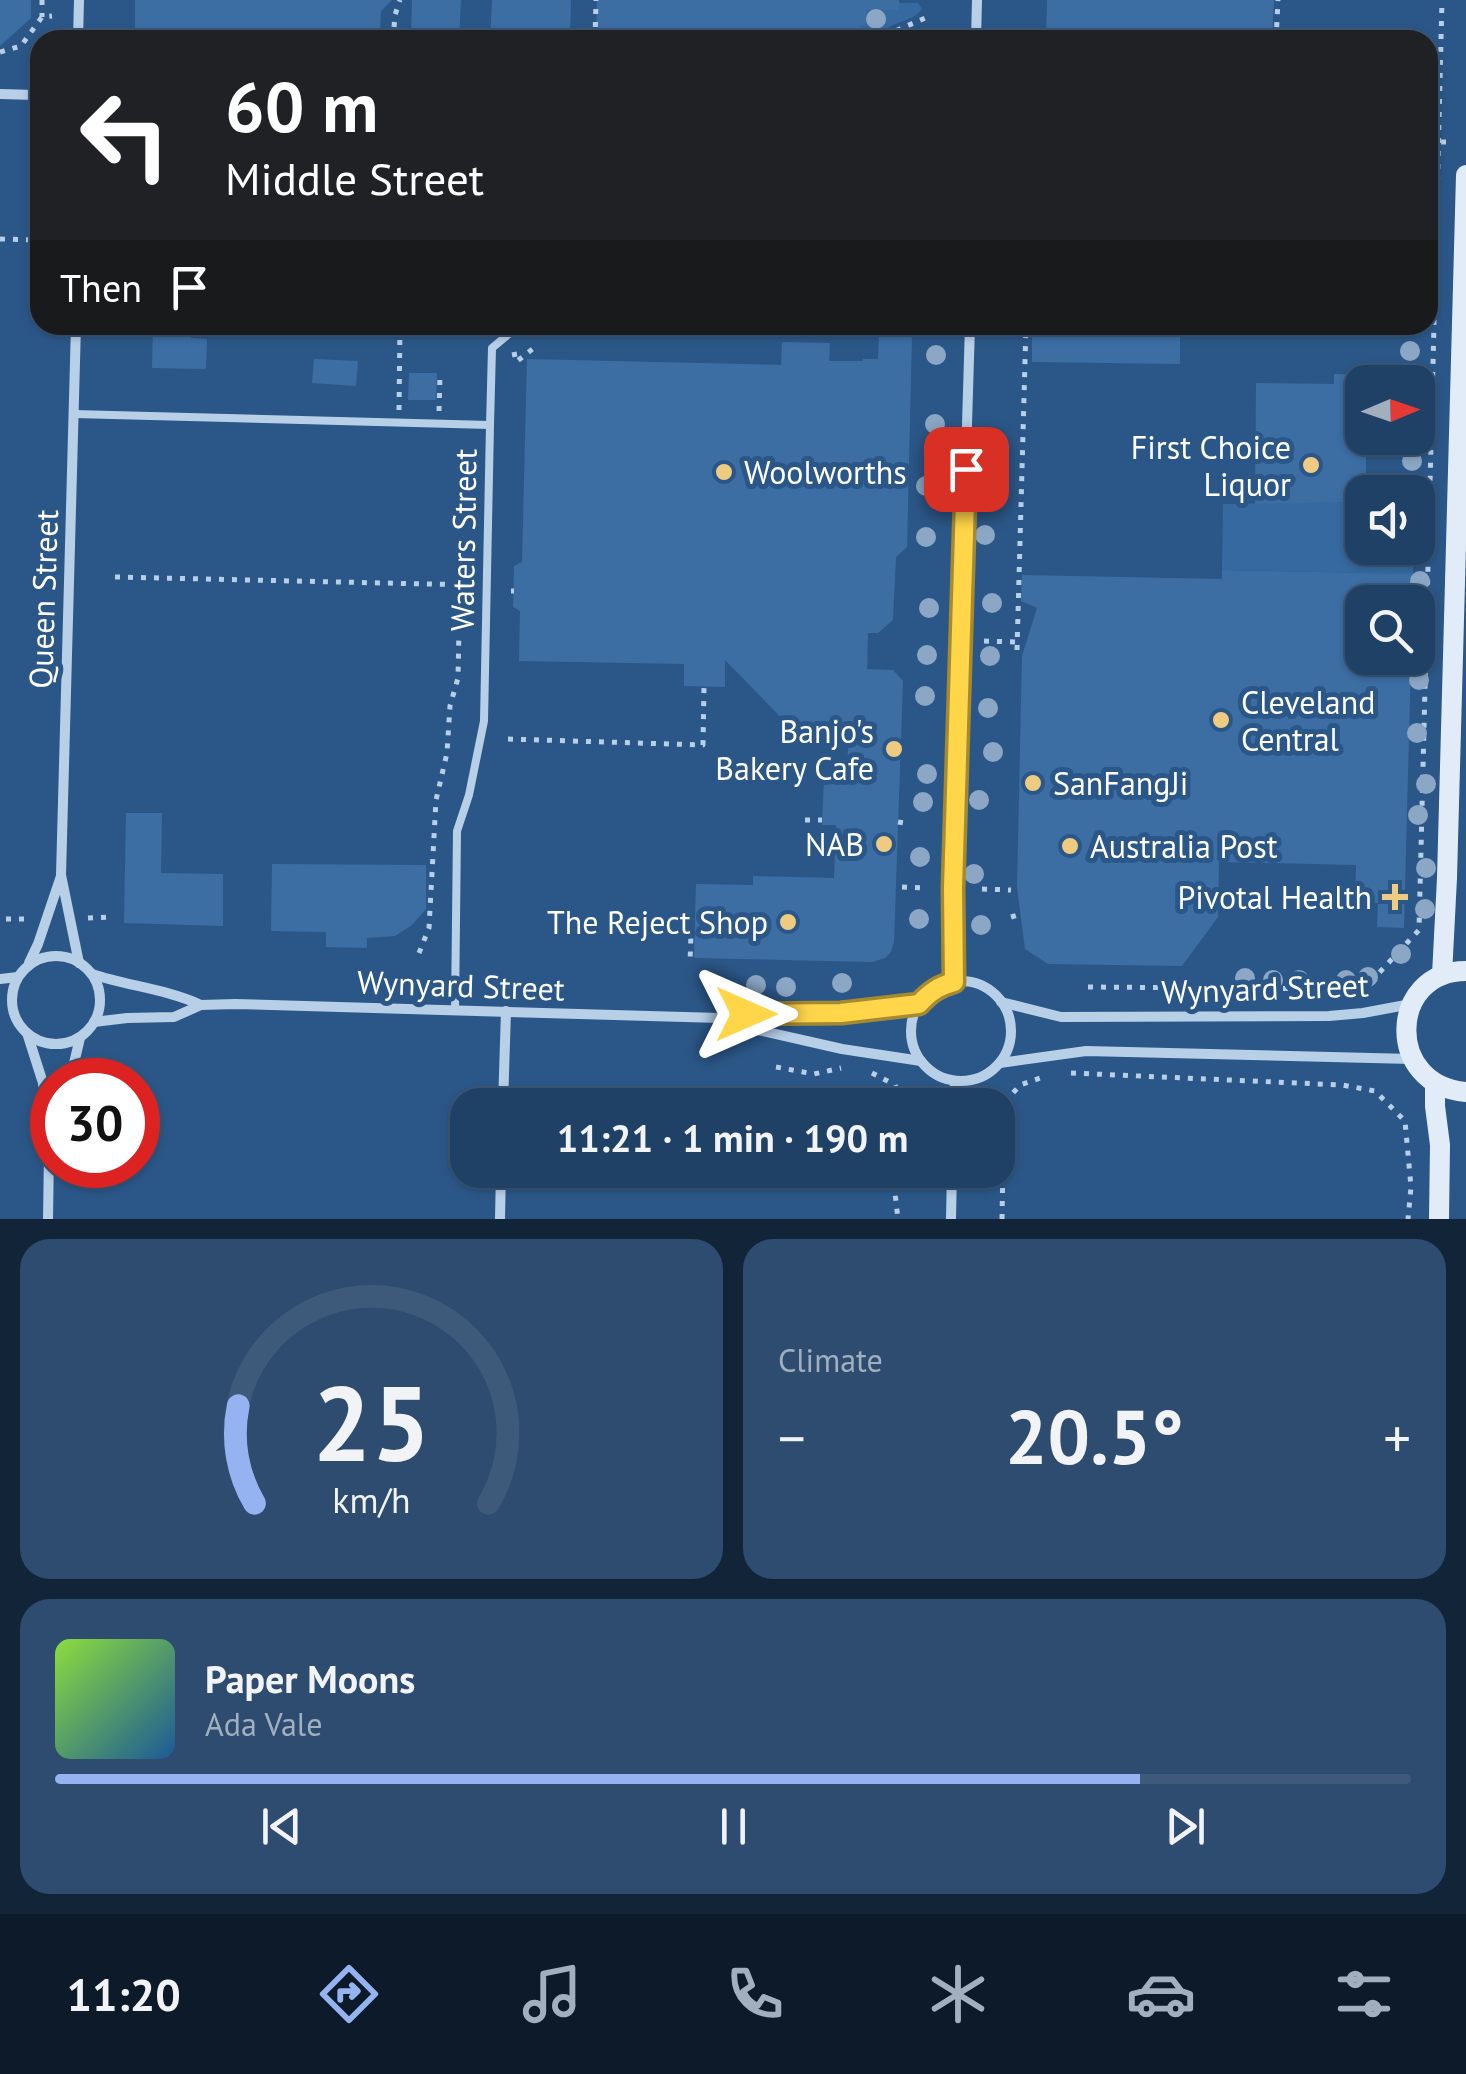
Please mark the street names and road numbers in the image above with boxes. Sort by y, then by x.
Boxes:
street label: Waters Street [440,448,486,632]
street label: Queen Street [19,509,67,689]
street label: Wynyard Street [357,960,566,1010]
street label: Wynyard Street [1161,963,1370,1013]

